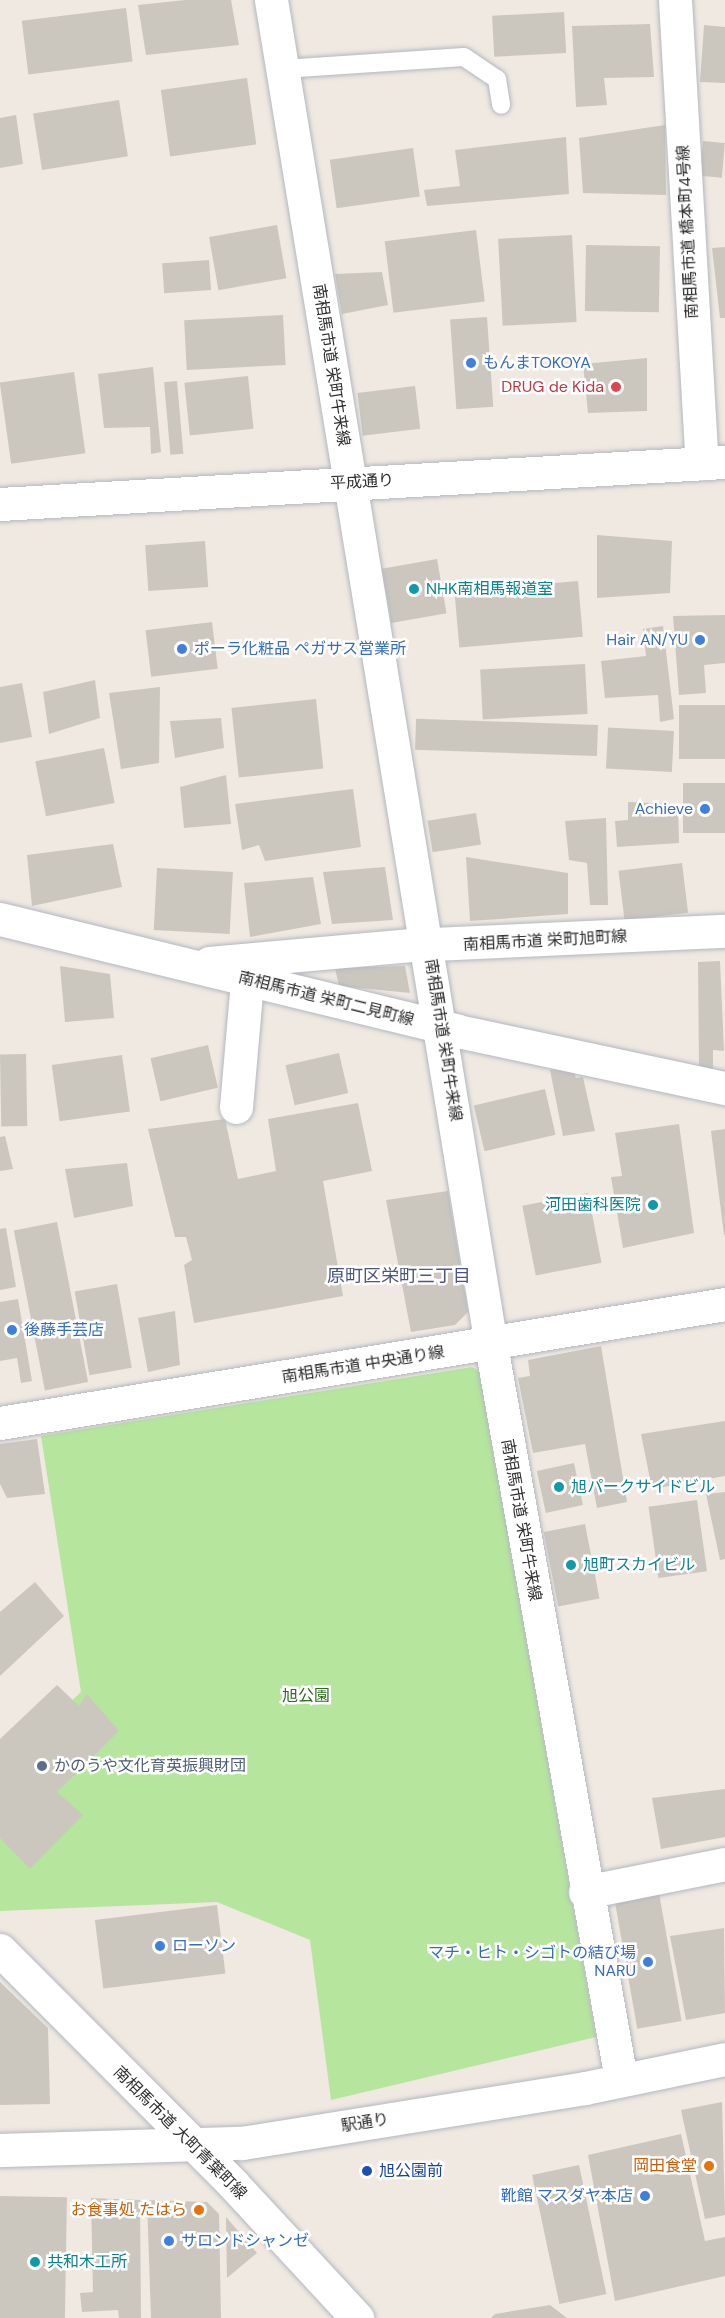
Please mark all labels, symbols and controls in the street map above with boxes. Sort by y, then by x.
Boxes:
street label: 南相馬市道 橋本町4号線 [674,145,702,319]
street label: 南相馬市道 栄町牛来線 [309,282,353,448]
place label: もんまTOKOYA [483,353,591,373]
marker: もんまTOKOYA [464,356,478,370]
place label: DRUG de Kida [501,377,604,397]
marker: DRUG de Kida [609,380,623,394]
street label: 平成通り [330,471,394,493]
place label: NHK南相馬報道室 [426,579,553,599]
marker: NHK南相馬報道室 [407,582,421,596]
place label: Hair AN/YU [606,630,688,650]
marker: Hair AN/YU [693,633,707,647]
place label: ポーラ化粧品 ペガサス営業所 [194,639,406,659]
marker: ポーラ化粧品 ペガサス営業所 [175,642,189,656]
place label: Achieve [635,799,693,819]
marker: Achieve [698,802,712,816]
street label: 南相馬市道 栄町旭町線 [462,927,628,955]
street label: 南相馬市道 栄町牛来線 [421,957,465,1123]
street label: 南相馬市道 栄町二見町線 [236,968,416,1030]
place label: 河田歯科医院 [545,1195,641,1215]
marker: 河田歯科医院 [646,1198,660,1212]
district label: 原町区栄町三丁目 [327,1265,471,1287]
place label: 後藤手芸店 [24,1320,104,1340]
marker: 後藤手芸店 [5,1323,19,1337]
street label: 南相馬市道 中央通り線 [280,1343,446,1387]
street label: 南相馬市道 栄町牛来線 [497,1437,545,1603]
place label: 旭パークサイドビル [571,1477,715,1497]
marker: 旭パークサイドビル [552,1480,566,1494]
place label: 旭町スカイビル [583,1555,695,1575]
marker: 旭町スカイビル [564,1558,578,1572]
park label: 旭公園 [282,1686,330,1706]
place label: かのうや文化育英振興財団 [54,1756,246,1776]
marker: かのうや文化育英振興財団 [35,1759,49,1773]
place label: ローソン [172,1936,236,1956]
marker: ローソン [153,1939,167,1953]
place label: マチ・ヒト・シゴトの結び場 NARU [428,1943,636,1981]
marker: マチ・ヒト・シゴトの結び場 NARU [641,1955,655,1969]
street label: 南相馬市道 大町青葉町線 [109,2062,251,2204]
street label: 駅通り [340,2110,390,2136]
place label: 岡田食堂 [633,2156,697,2176]
marker: 岡田食堂 [702,2159,716,2173]
place label: 旭公園前 [379,2161,443,2181]
marker: 旭公園前 [360,2164,374,2178]
place label: 靴館 マスダヤ本店 [501,2186,633,2206]
marker: 靴館 マスダヤ本店 [638,2189,652,2203]
place label: お食事処 たはら [71,2200,187,2220]
marker: お食事処 たはら [192,2203,206,2217]
place label: サロンドシャンゼ [181,2231,309,2251]
marker: サロンドシャンゼ [162,2234,176,2248]
place label: 共和木工所 [47,2252,127,2272]
marker: 共和木工所 [28,2255,42,2269]

